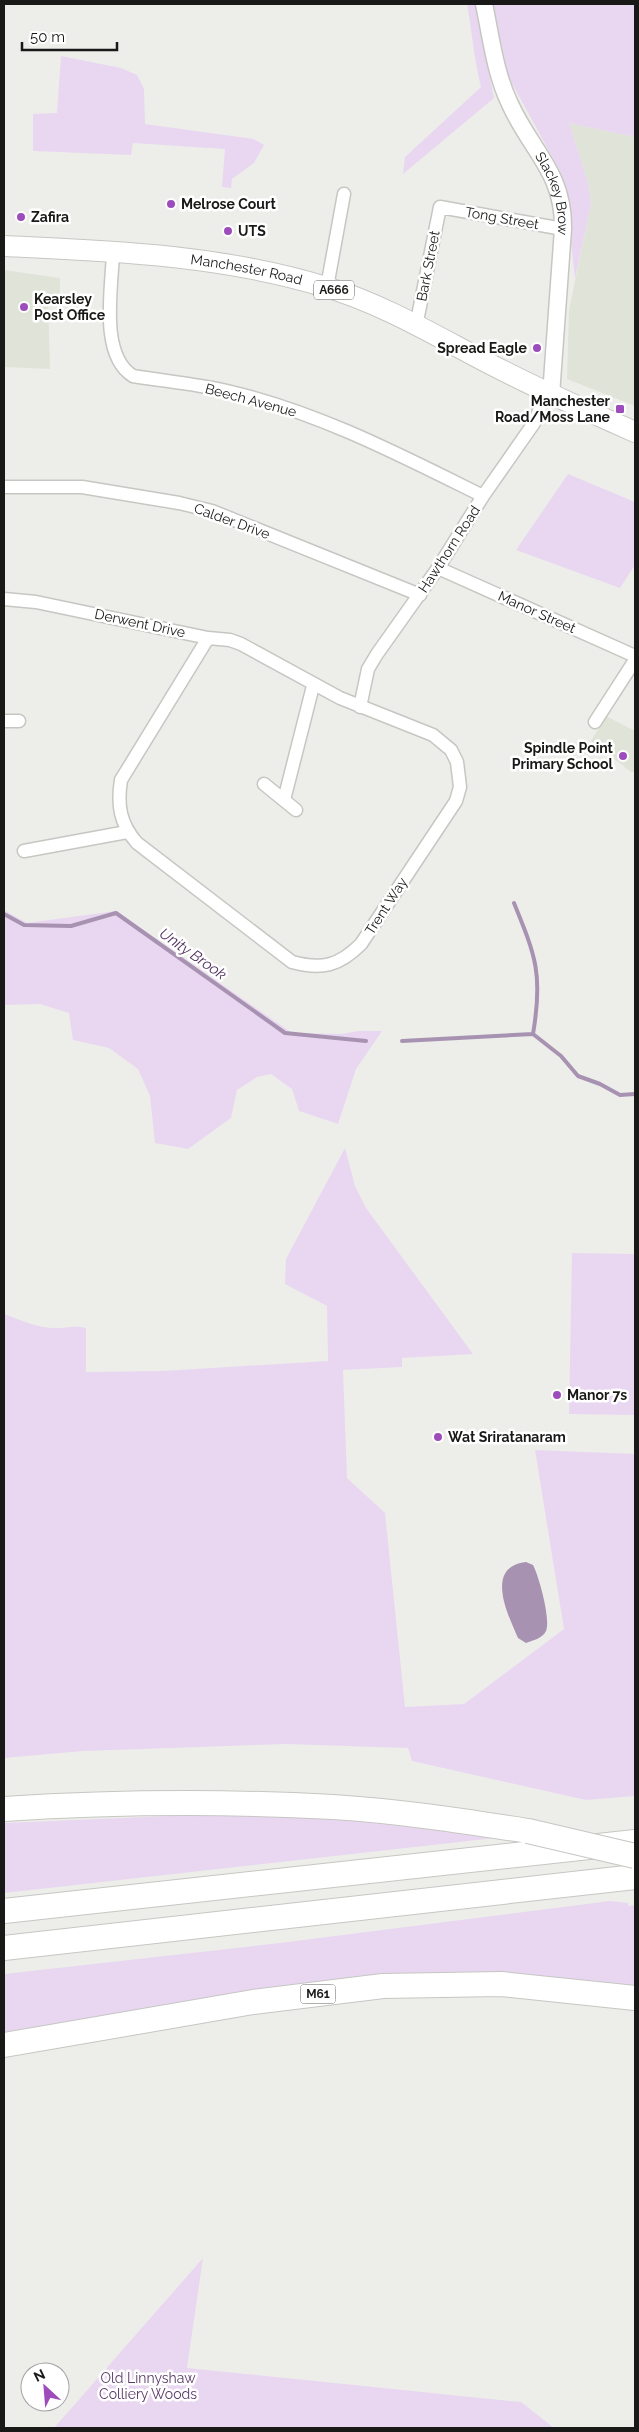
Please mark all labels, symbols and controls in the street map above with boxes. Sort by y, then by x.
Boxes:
scale bar [22,20,118,52]
text: 50 m [30,28,65,46]
street label: Slackey Brow [532,149,571,236]
place label: Melrose Court [181,196,276,212]
marker: Melrose Court [165,198,177,210]
street label: Tong Street [464,204,540,232]
place label: Zafira [31,209,69,225]
marker: Zafira [15,211,27,223]
place label: UTS [238,223,266,239]
marker: UTS [222,225,234,237]
street label: Bark Street [413,229,443,303]
street label: Manchester Road [190,251,304,288]
road number: A666 [314,280,354,300]
place label: Kearsley Post Office [34,291,106,323]
marker: Kearsley Post Office [18,301,30,313]
place label: Spread Eagle [437,340,528,356]
marker: Spread Eagle [531,342,543,354]
street label: Beech Avenue [204,380,298,420]
place label: Manchester Road/Moss Lane [495,393,611,425]
marker: Manchester Road/Moss Lane [614,403,626,415]
street label: Calder Drive [192,500,272,542]
street label: Hawthorn Road [415,503,483,595]
street label: Manor Street [496,588,579,636]
street label: Derwent Drive [93,606,187,640]
place label: Spindle Point Primary School [512,740,614,772]
marker: Spindle Point Primary School [617,750,629,762]
street label: Trent Way [362,874,411,938]
water label: Unity Brook [156,924,230,984]
place label: Manor 7s [567,1387,627,1403]
marker: Manor 7s [551,1389,563,1401]
place label: Wat Sriratanaram [448,1429,566,1445]
marker: Wat Sriratanaram [432,1431,444,1443]
road number: M61 [300,1985,336,2004]
north arrow [20,2362,70,2412]
text: N [31,2366,48,2385]
park label: Old Linnyshaw Colliery Woods [99,2370,197,2402]

